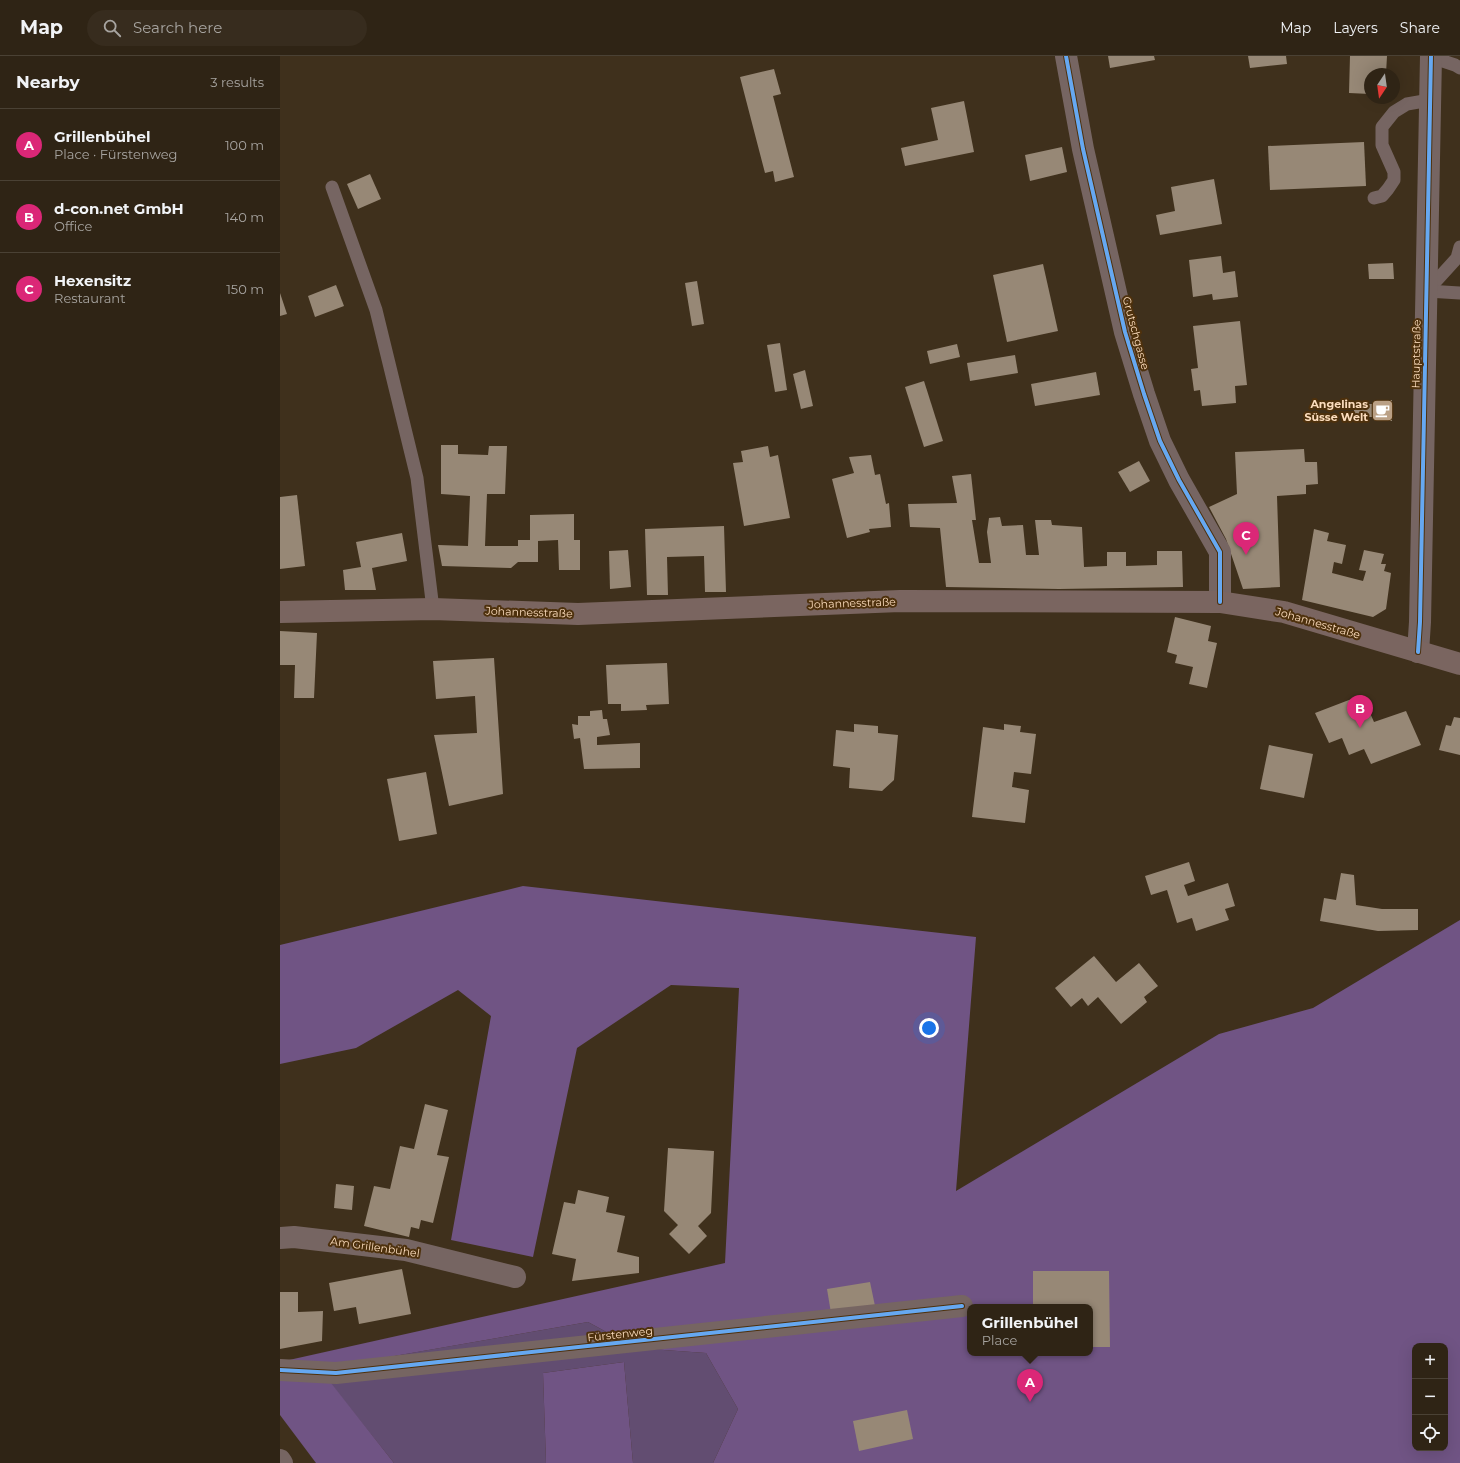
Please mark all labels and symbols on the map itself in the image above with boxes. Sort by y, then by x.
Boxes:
north arrow [1364,68,1400,104]
street label: Grutschgasse [1120,295,1153,371]
street label: Hauptstraße [1408,319,1424,389]
place label: Angelinas Süsse Welt [1304,397,1368,424]
cafe icon: Angelinas Süsse Welt [1370,397,1396,423]
pin: C [1233,522,1259,555]
street label: Johannesstraße [807,594,896,612]
street label: Johannesstraße [484,603,573,621]
street label: Johannesstraße [1273,604,1362,642]
pin: B [1347,695,1373,728]
your location [919,1018,939,1038]
street label: Am Grillenbühel [329,1234,421,1260]
street label: Fürstenweg [587,1324,653,1344]
pin: A [1017,1369,1043,1402]

